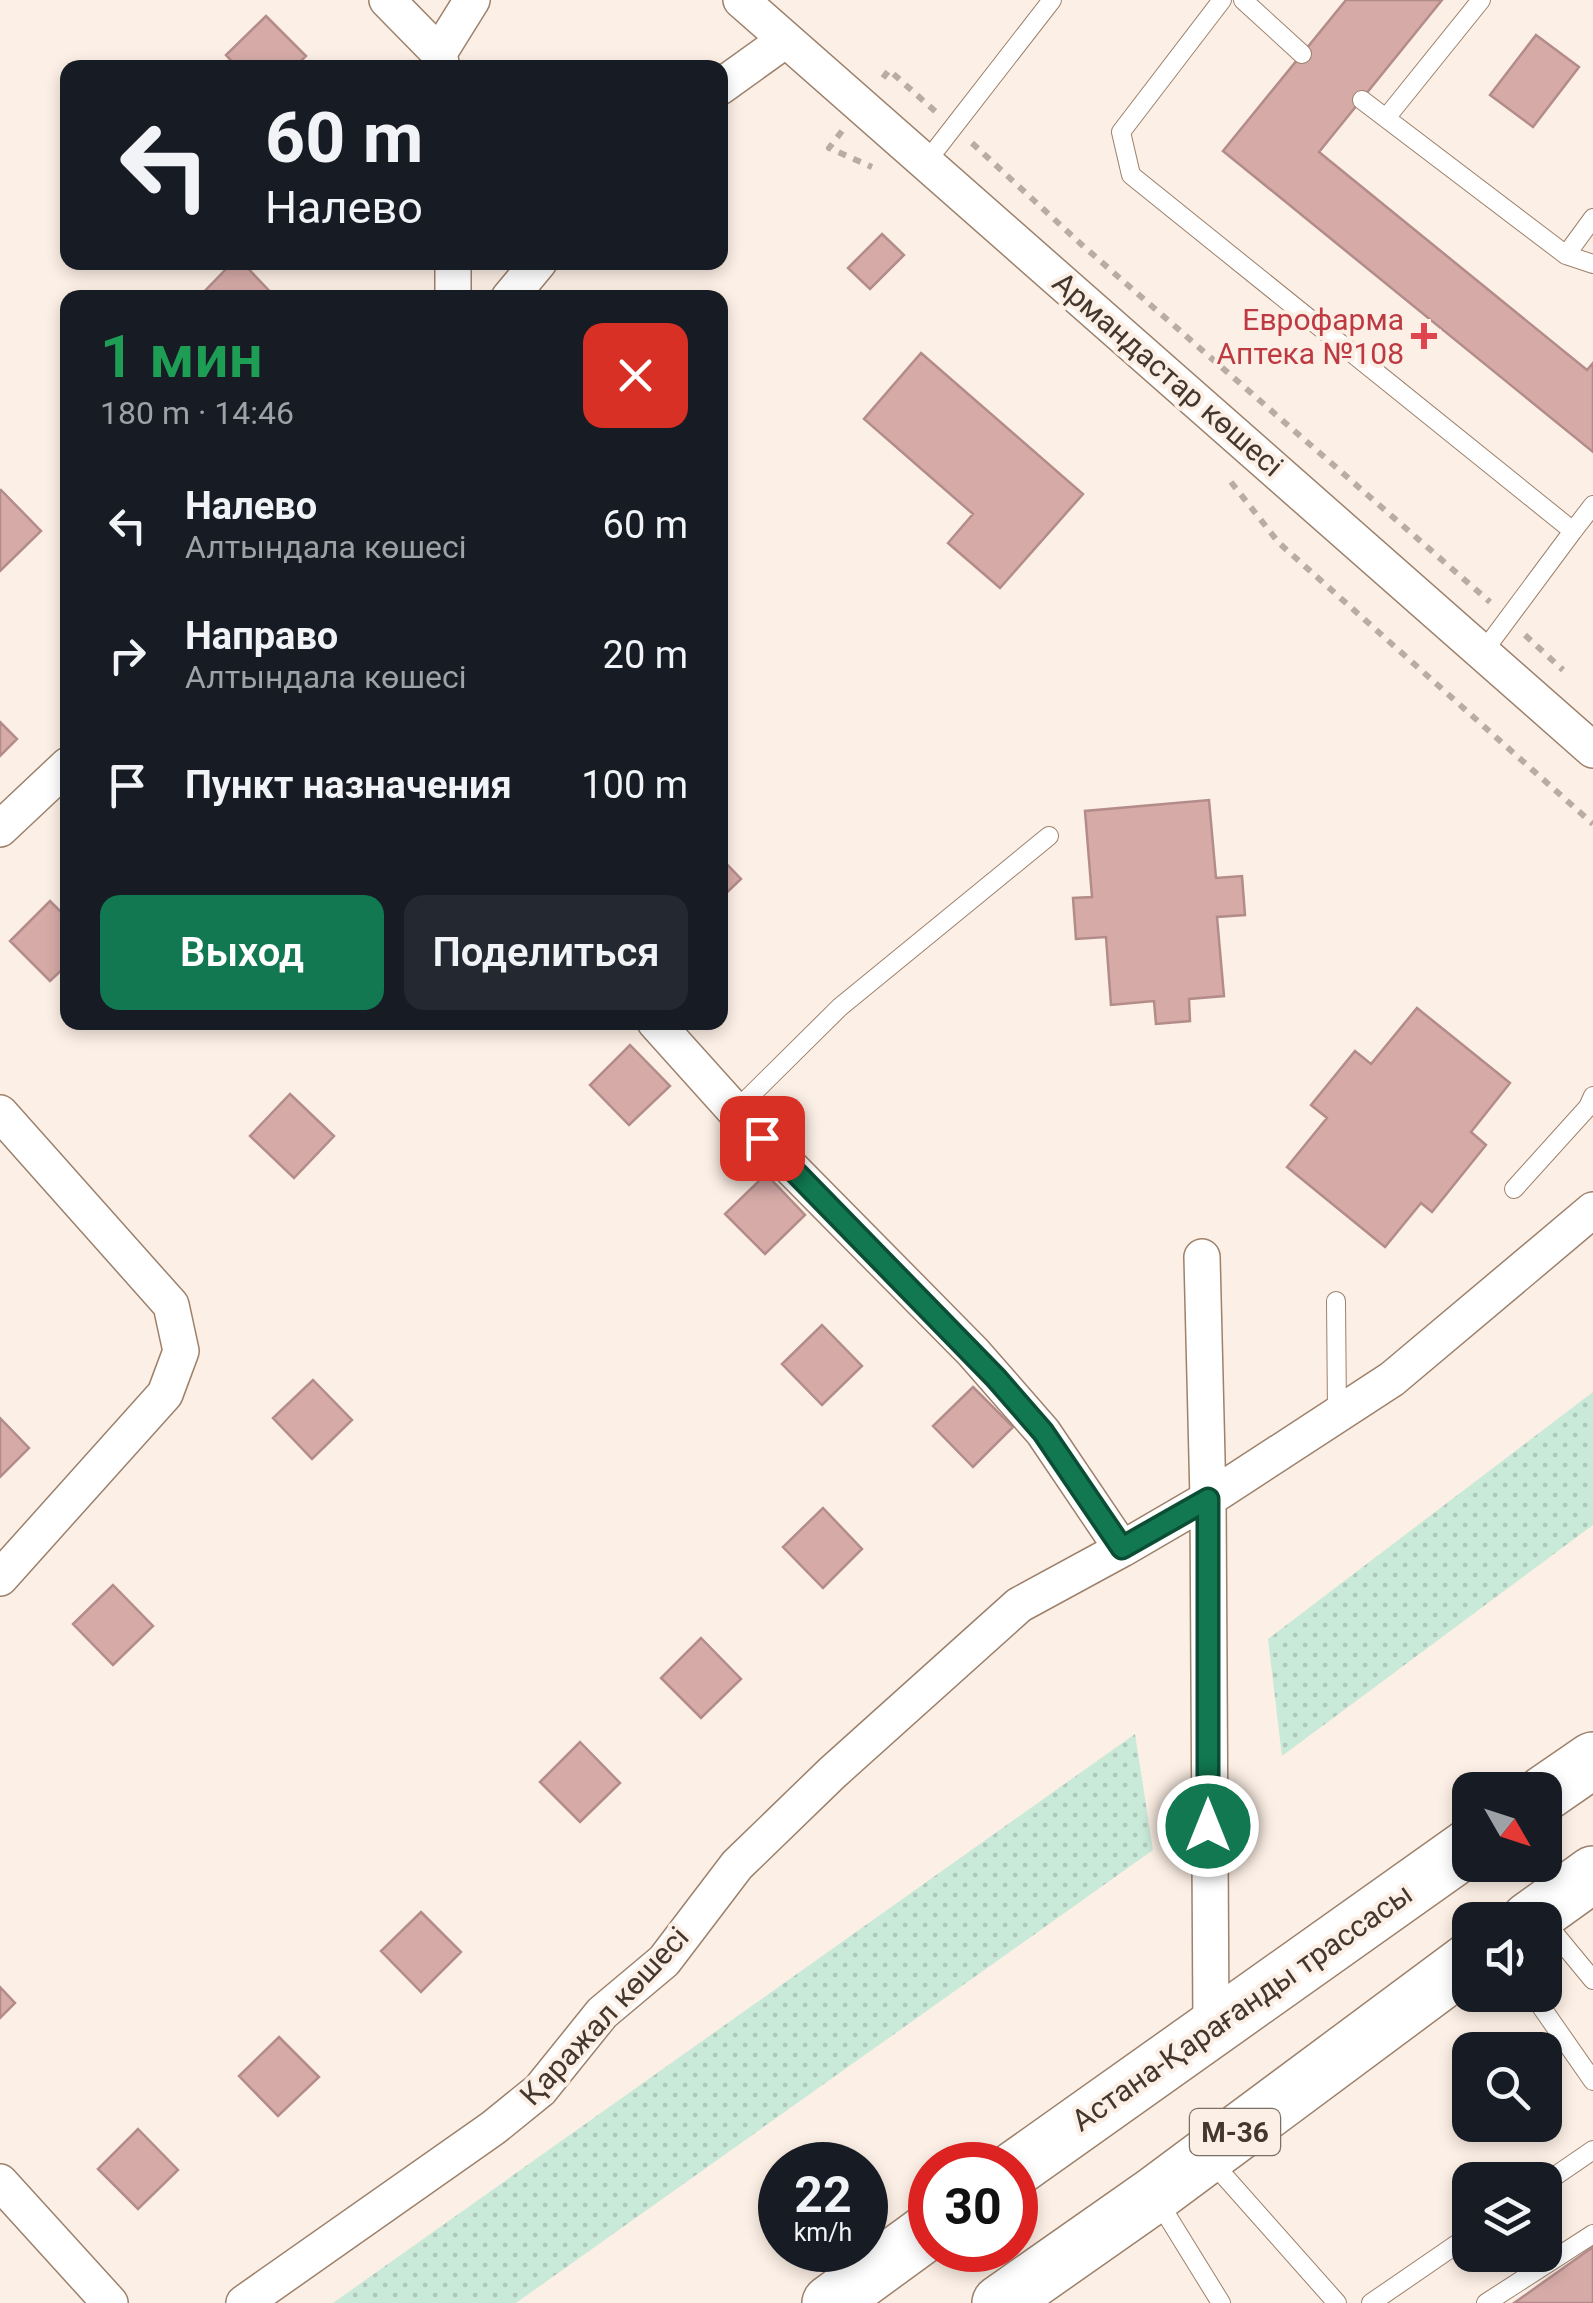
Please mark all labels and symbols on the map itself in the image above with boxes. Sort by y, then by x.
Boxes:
street label: Армандастар көшесі [1046,265,1290,483]
place label: Еврофарма Аптека №108 [1217,302,1404,371]
marker: Еврофарма Аптека №108 [1413,325,1435,347]
pin [720,1096,805,1181]
north arrow [1452,1772,1562,1882]
position arrow [1156,1774,1260,1878]
street label: Астана-Қарағанды трассасы [1065,1876,1419,2138]
street label: Қаражал көшесі [512,1920,696,2112]
road number: M-36 [1190,2109,1280,2155]
speed limit sign: 30 [908,2142,1038,2272]

